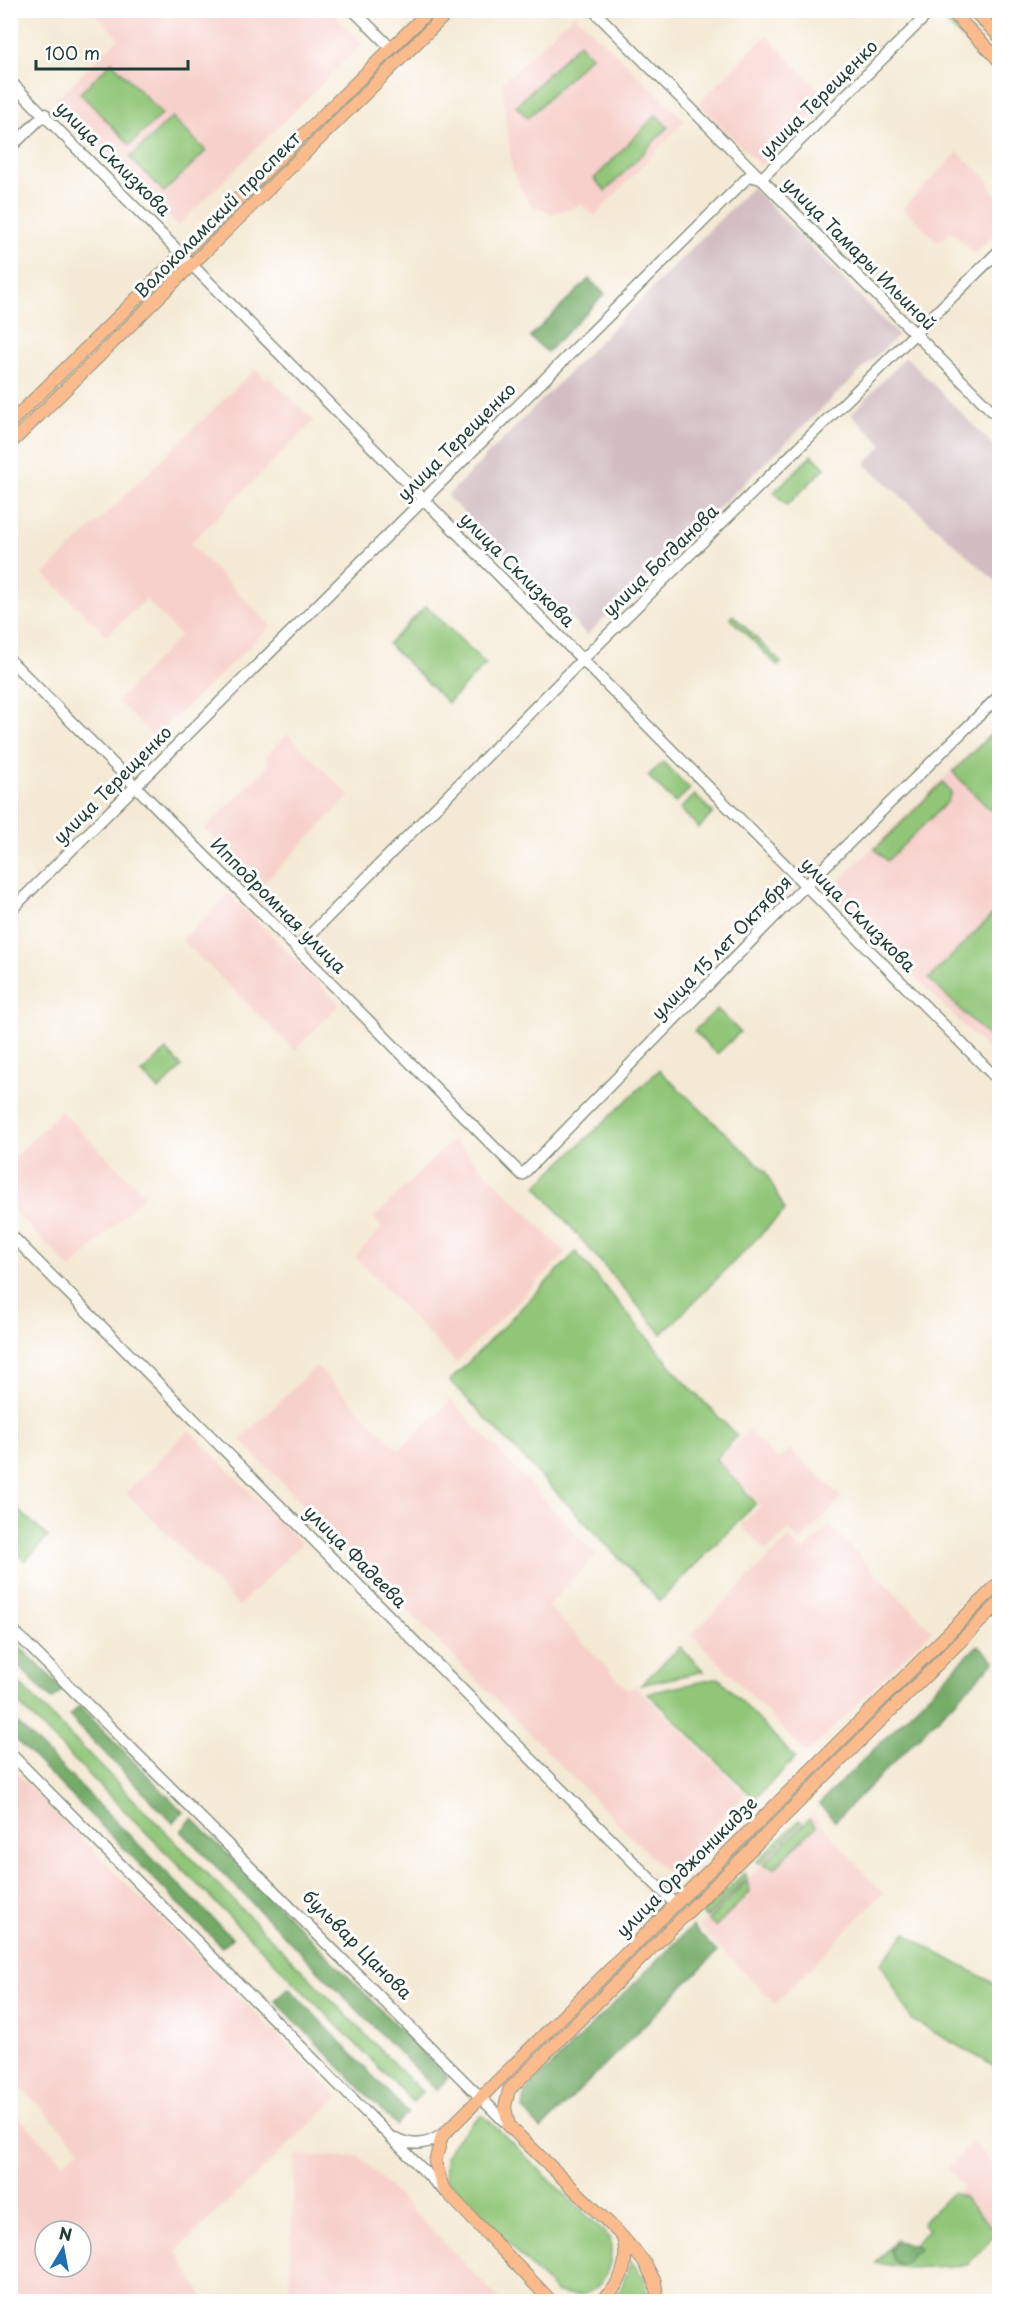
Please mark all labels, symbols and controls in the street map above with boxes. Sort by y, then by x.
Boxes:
street label: улица Терещенко [752,32,883,163]
scale bar [36,33,188,71]
text: 100 m [45,39,100,66]
street label: улица Склизкова [50,94,178,222]
street label: Волоколамский проспект [128,124,306,303]
street label: улица Тамары Ильиной [777,170,943,336]
street label: улица Терещенко [390,375,521,506]
street label: улица Богданова [596,497,725,622]
street label: улица Склизкова [454,505,582,633]
street label: улица Терещенко [46,718,177,849]
street label: Ипподромная улица [205,831,354,979]
street label: улица Склизкова [795,850,923,978]
street label: улица 15 лет Октября [644,868,797,1025]
street label: улица Фадеева [298,1498,414,1614]
street label: улица Орджоникидзе [609,1789,763,1943]
street label: бульвар Цанова [297,1883,420,2005]
north arrow [33,2219,93,2279]
text: N [57,2220,74,2246]

